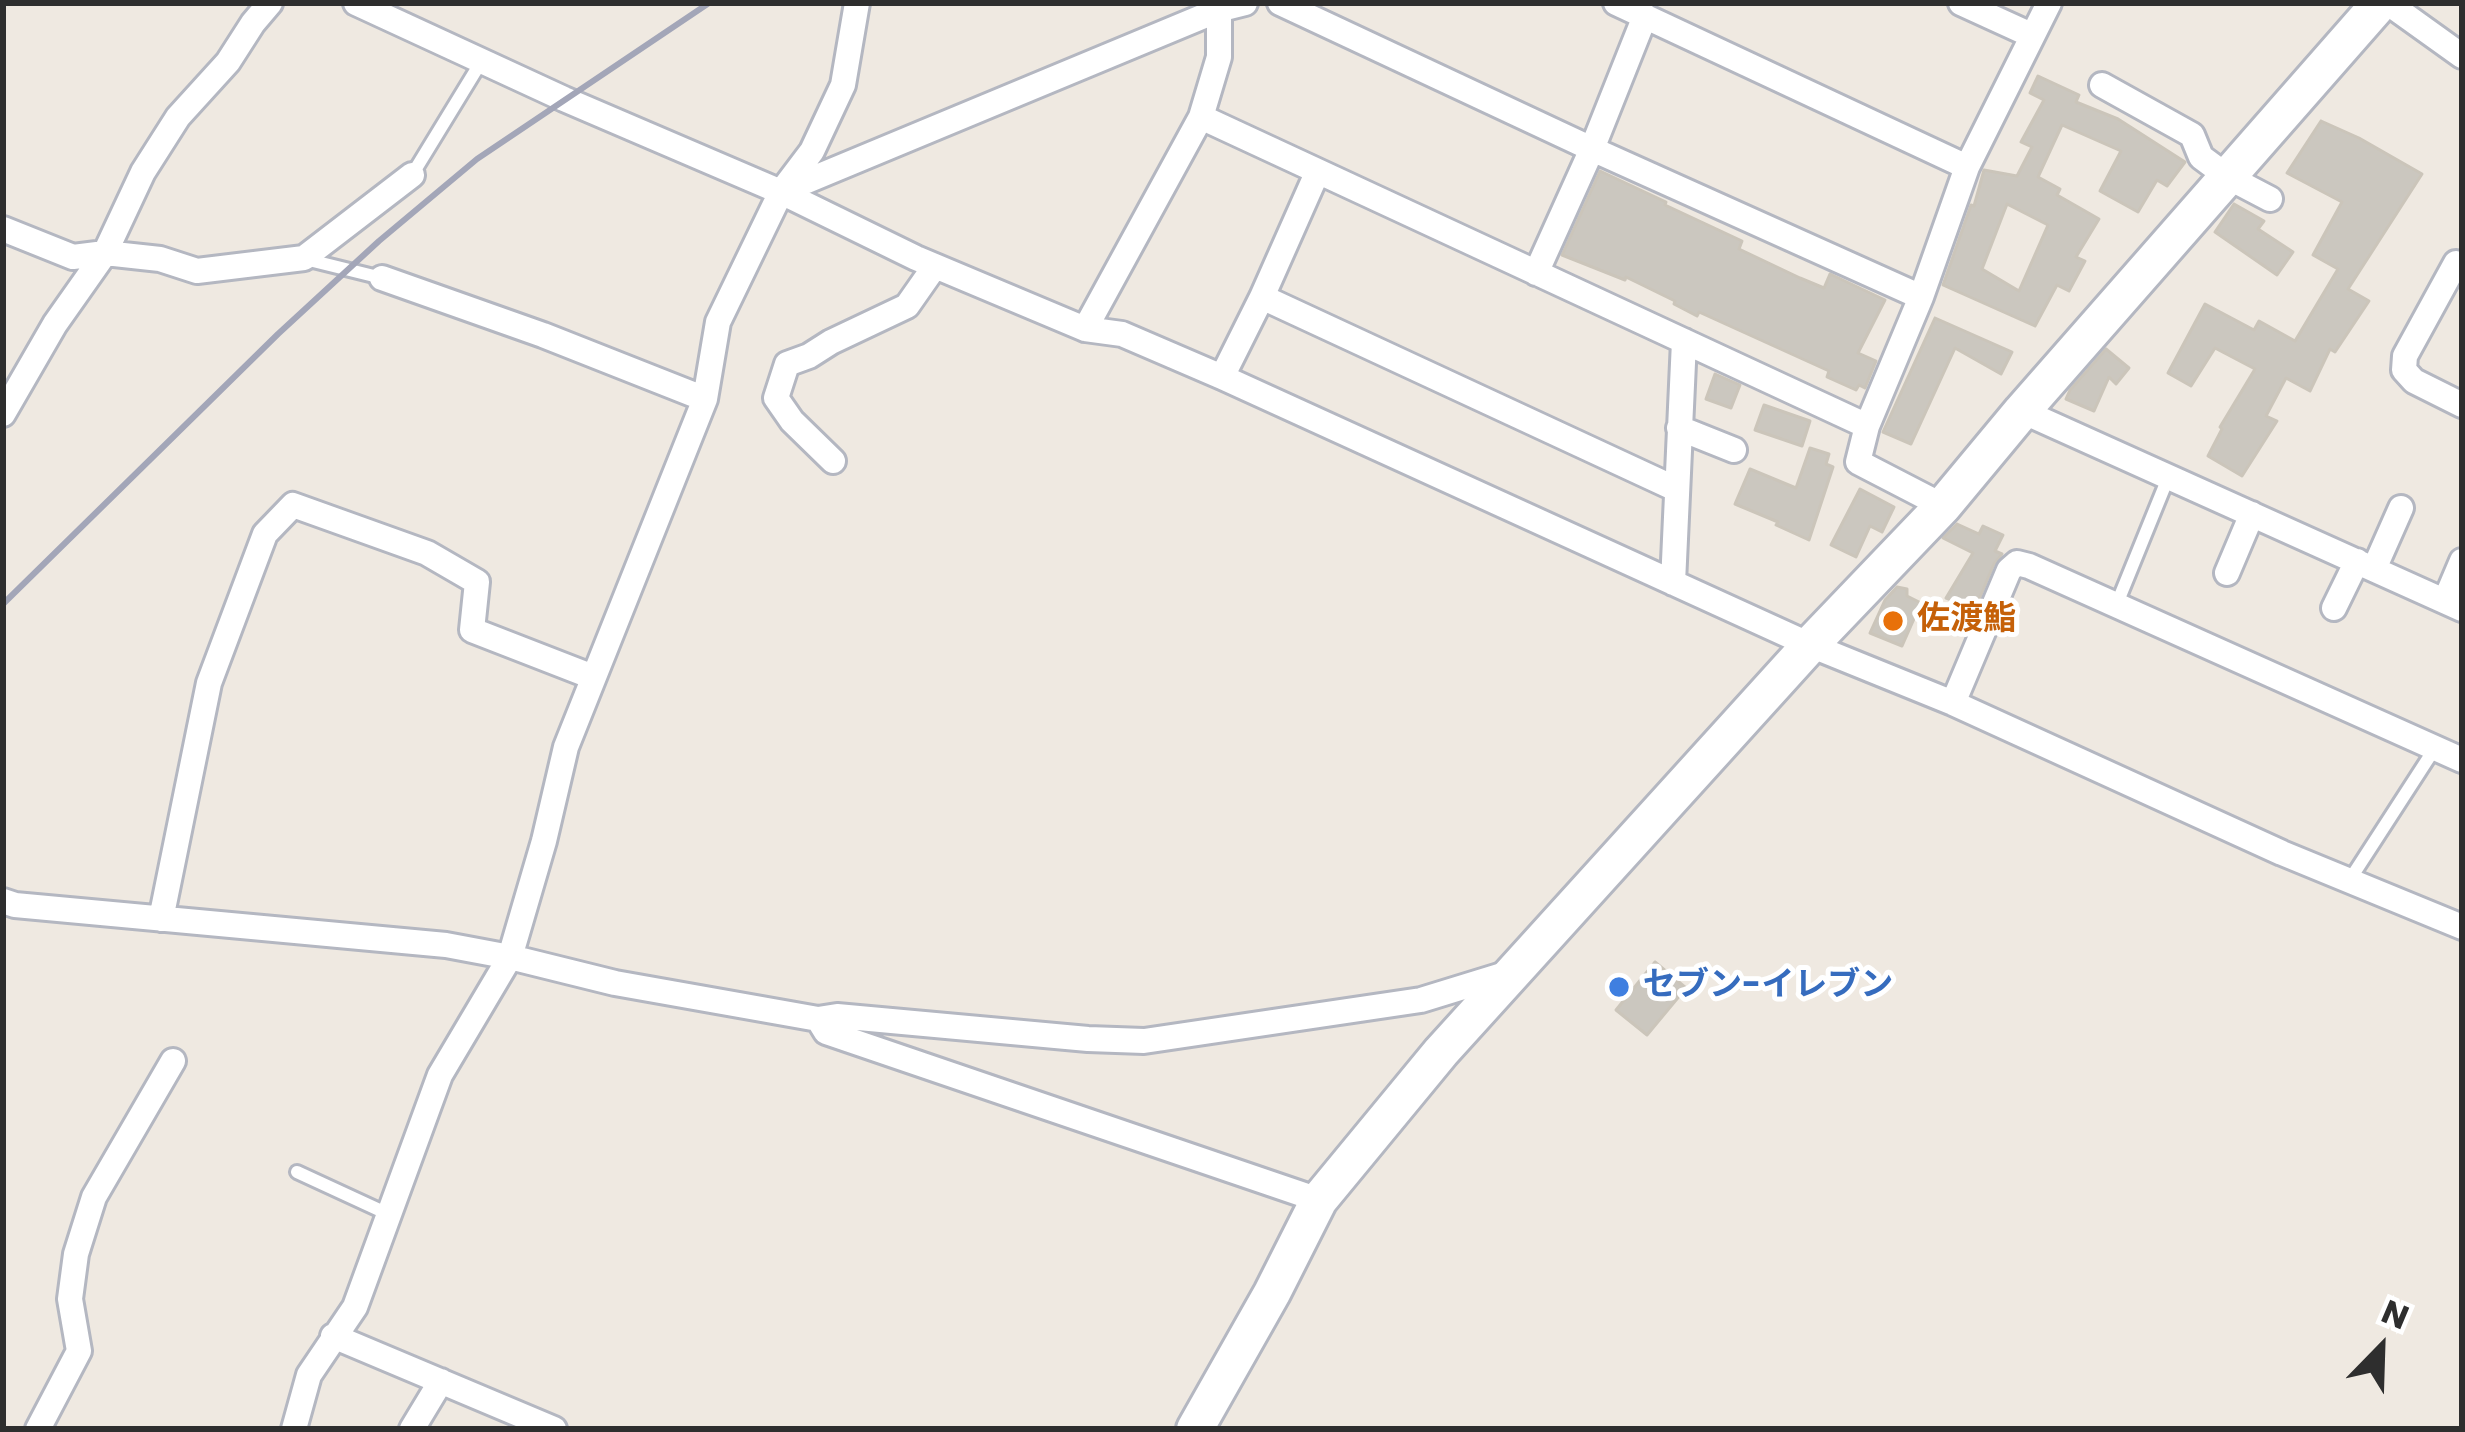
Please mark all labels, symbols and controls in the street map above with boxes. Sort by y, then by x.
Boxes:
place label: 佐渡鮨 [1917,601,2016,641]
marker: 佐渡鮨 [1880,608,1906,634]
place label: セブン-イレブン [1643,967,1893,1007]
marker: セブン-イレブン [1606,974,1632,1000]
north arrow [2321,1288,2441,1408]
text: N [2375,1288,2416,1341]

